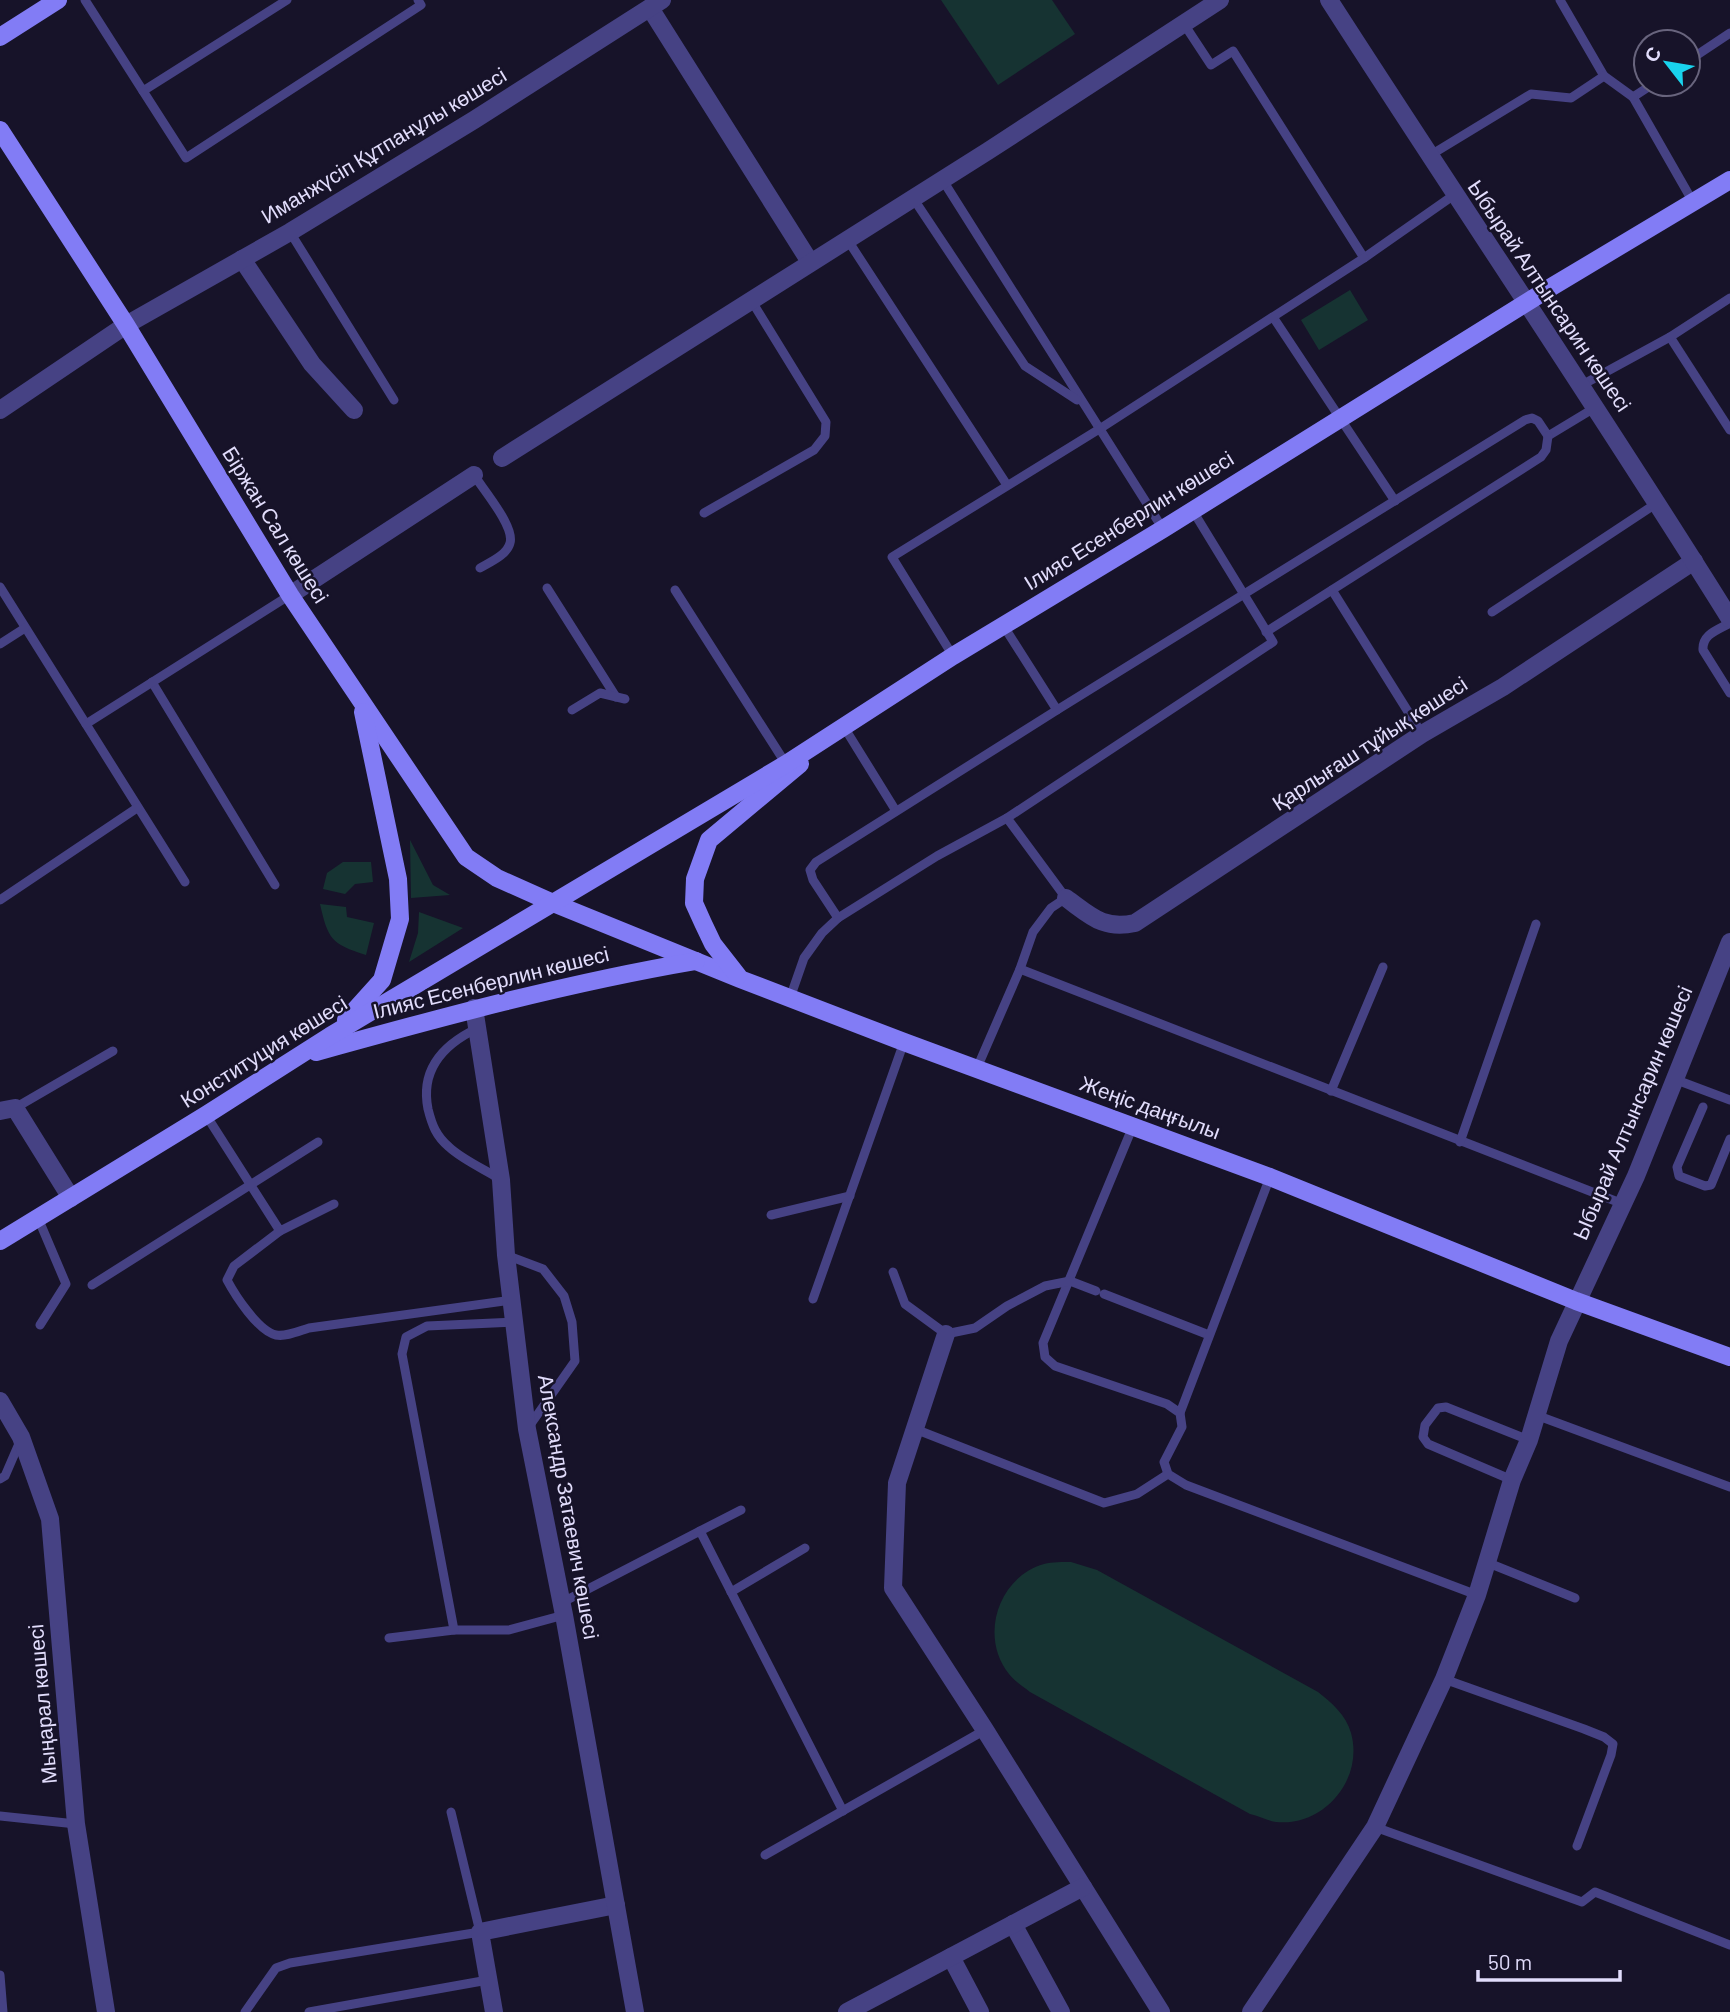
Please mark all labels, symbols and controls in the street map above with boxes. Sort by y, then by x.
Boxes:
north arrow [1632,28,1702,98]
text: С [1639,42,1666,66]
street label: Иманжүсіп Құтпанұлы көшесі [256,61,510,228]
street label: Ыбырай Алтынсарин көшесі [1463,175,1637,416]
street label: Біржан Сал көшесі [218,441,334,607]
street label: Ілияс Есенберлин көшесі [1019,445,1238,595]
street label: Қарлығаш тұйық көшесі [1267,670,1471,815]
street label: Ілияс Есенберлин көшесі [370,940,611,1023]
street label: Ыбырай Алтынсарин көшесі [1567,982,1697,1243]
street label: Конституция көшесі [175,989,351,1112]
street label: Жеңіс даңғылы [1077,1070,1224,1144]
street label: Александр Затаевич көшесі [534,1372,605,1641]
street label: Мыңарал көшесі [22,1623,61,1785]
scale bar [1478,1938,1620,1982]
text: 50 m [1488,1949,1532,1974]

